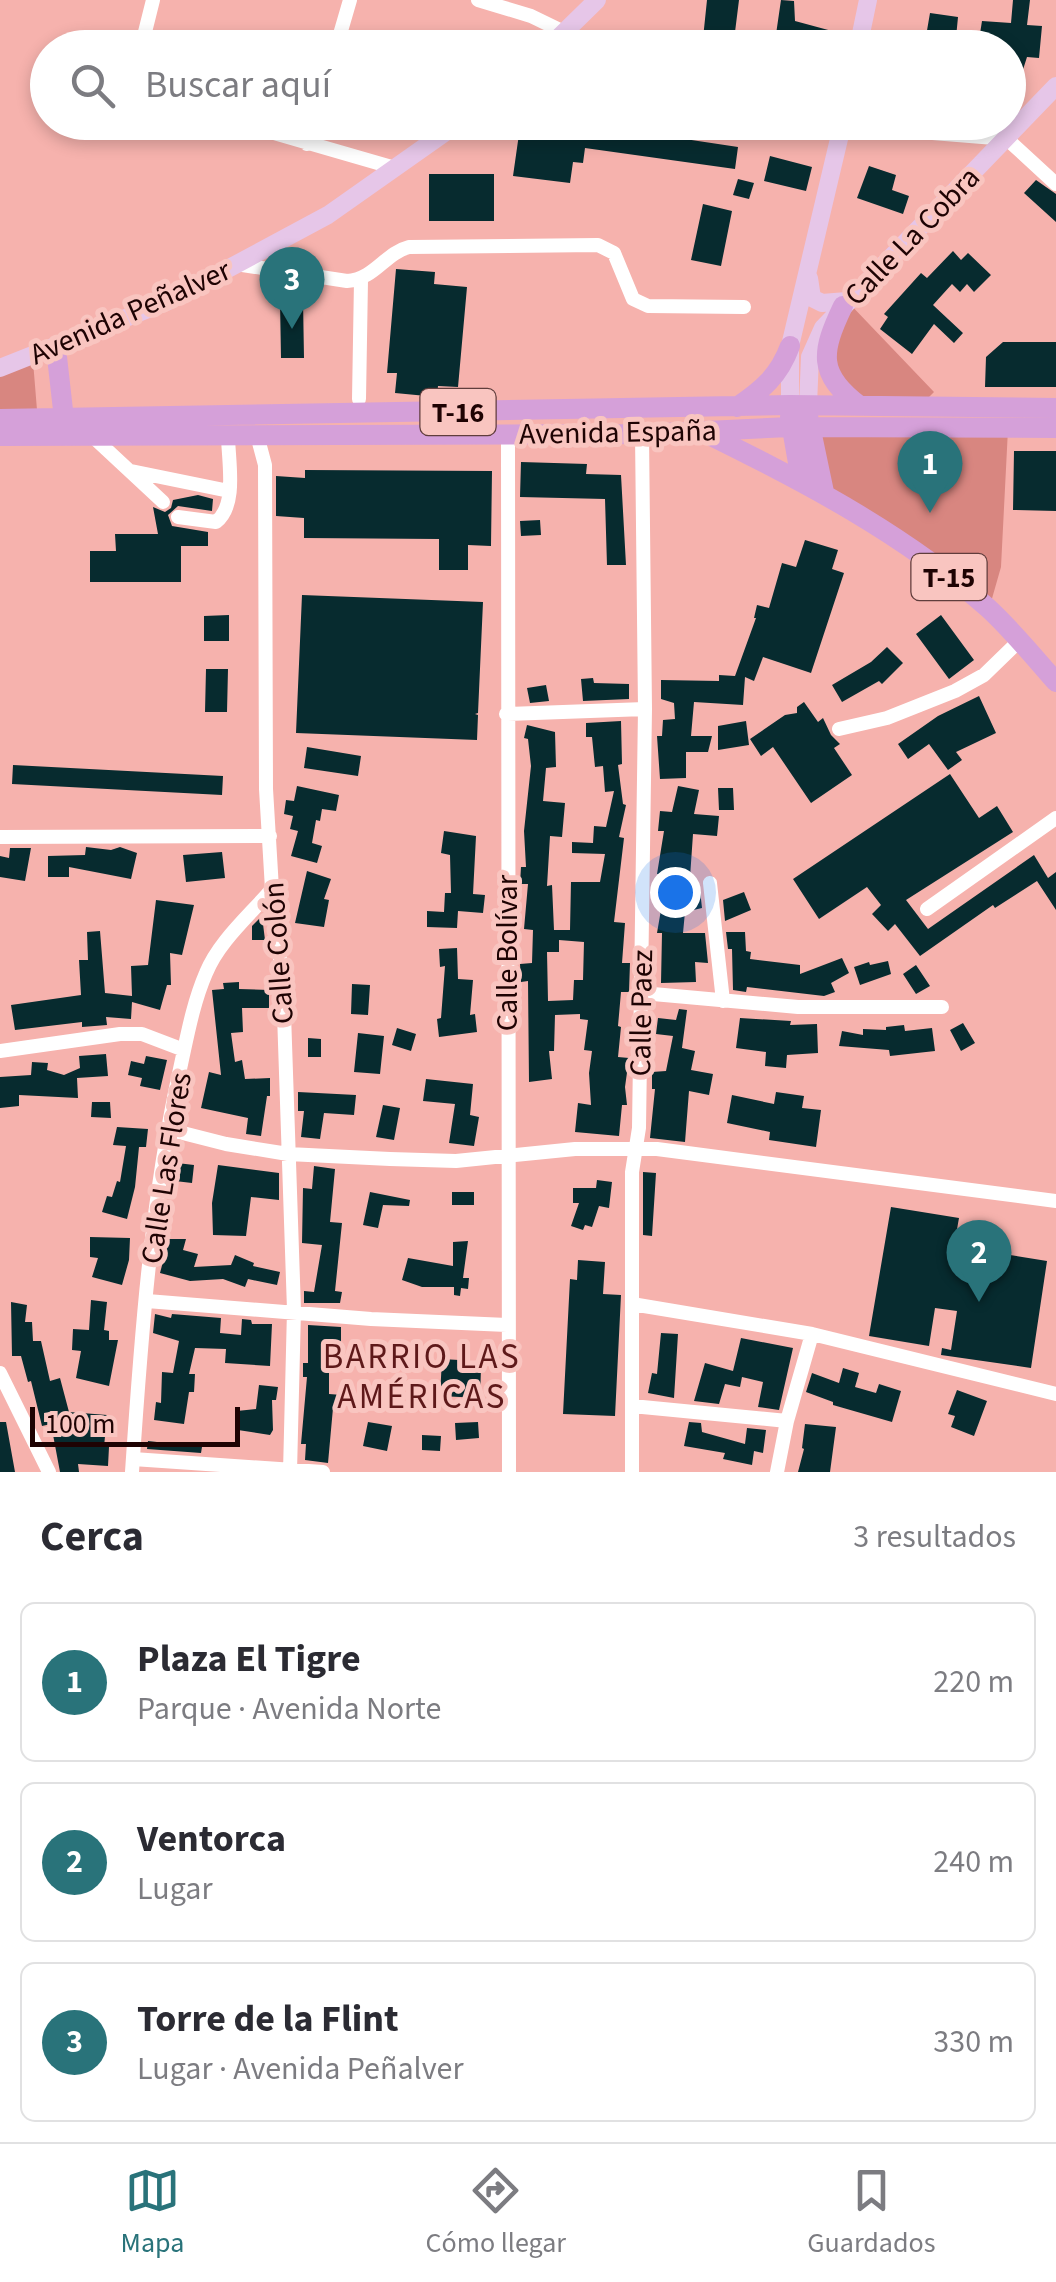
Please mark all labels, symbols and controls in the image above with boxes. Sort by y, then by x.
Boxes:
search box [30,30,1026,140]
icon: search [65,58,120,113]
text: Buscar aquí [145,58,331,112]
street label: Calle La Cobra [835,157,990,316]
pin: 3 [260,246,324,329]
street label: Avenida Peñalver [23,249,238,376]
road number: T-16 [420,389,496,435]
street label: Avenida España [519,409,717,456]
pin: 1 [898,430,962,513]
road number: T-15 [912,554,986,600]
your location [650,867,701,918]
street label: Calle Bolívar [486,874,529,1031]
street label: Calle Colón [252,881,305,1025]
street label: Calle Paez [619,949,664,1077]
street label: Calle Las Flores [130,1069,203,1267]
pin: 2 [946,1220,1012,1302]
district label: BARRIO LAS AMÉRICAS [323,1332,521,1422]
scale bar [30,1402,240,1446]
text: 100 m [45,1404,116,1444]
text: Cerca [40,1507,144,1567]
text: 3 resultados [853,1514,1016,1560]
text: Plaza El Tigre [137,1632,361,1686]
text: 1 [66,1659,83,1705]
text: 220 m [933,1659,1014,1705]
text: Parque · Avenida Norte [137,1686,441,1732]
text: Ventorca [137,1812,286,1866]
text: 2 [66,1839,83,1885]
text: 240 m [933,1839,1014,1885]
text: Lugar [137,1866,212,1912]
text: Torre de la Flint [137,1992,399,2046]
text: 3 [66,2019,83,2065]
text: 330 m [933,2019,1014,2065]
text: Lugar · Avenida Peñalver [137,2046,464,2092]
tab: Mapa [121,2163,184,2263]
tab: Cómo llegar [426,2163,566,2263]
tab: Guardados [807,2163,935,2263]

